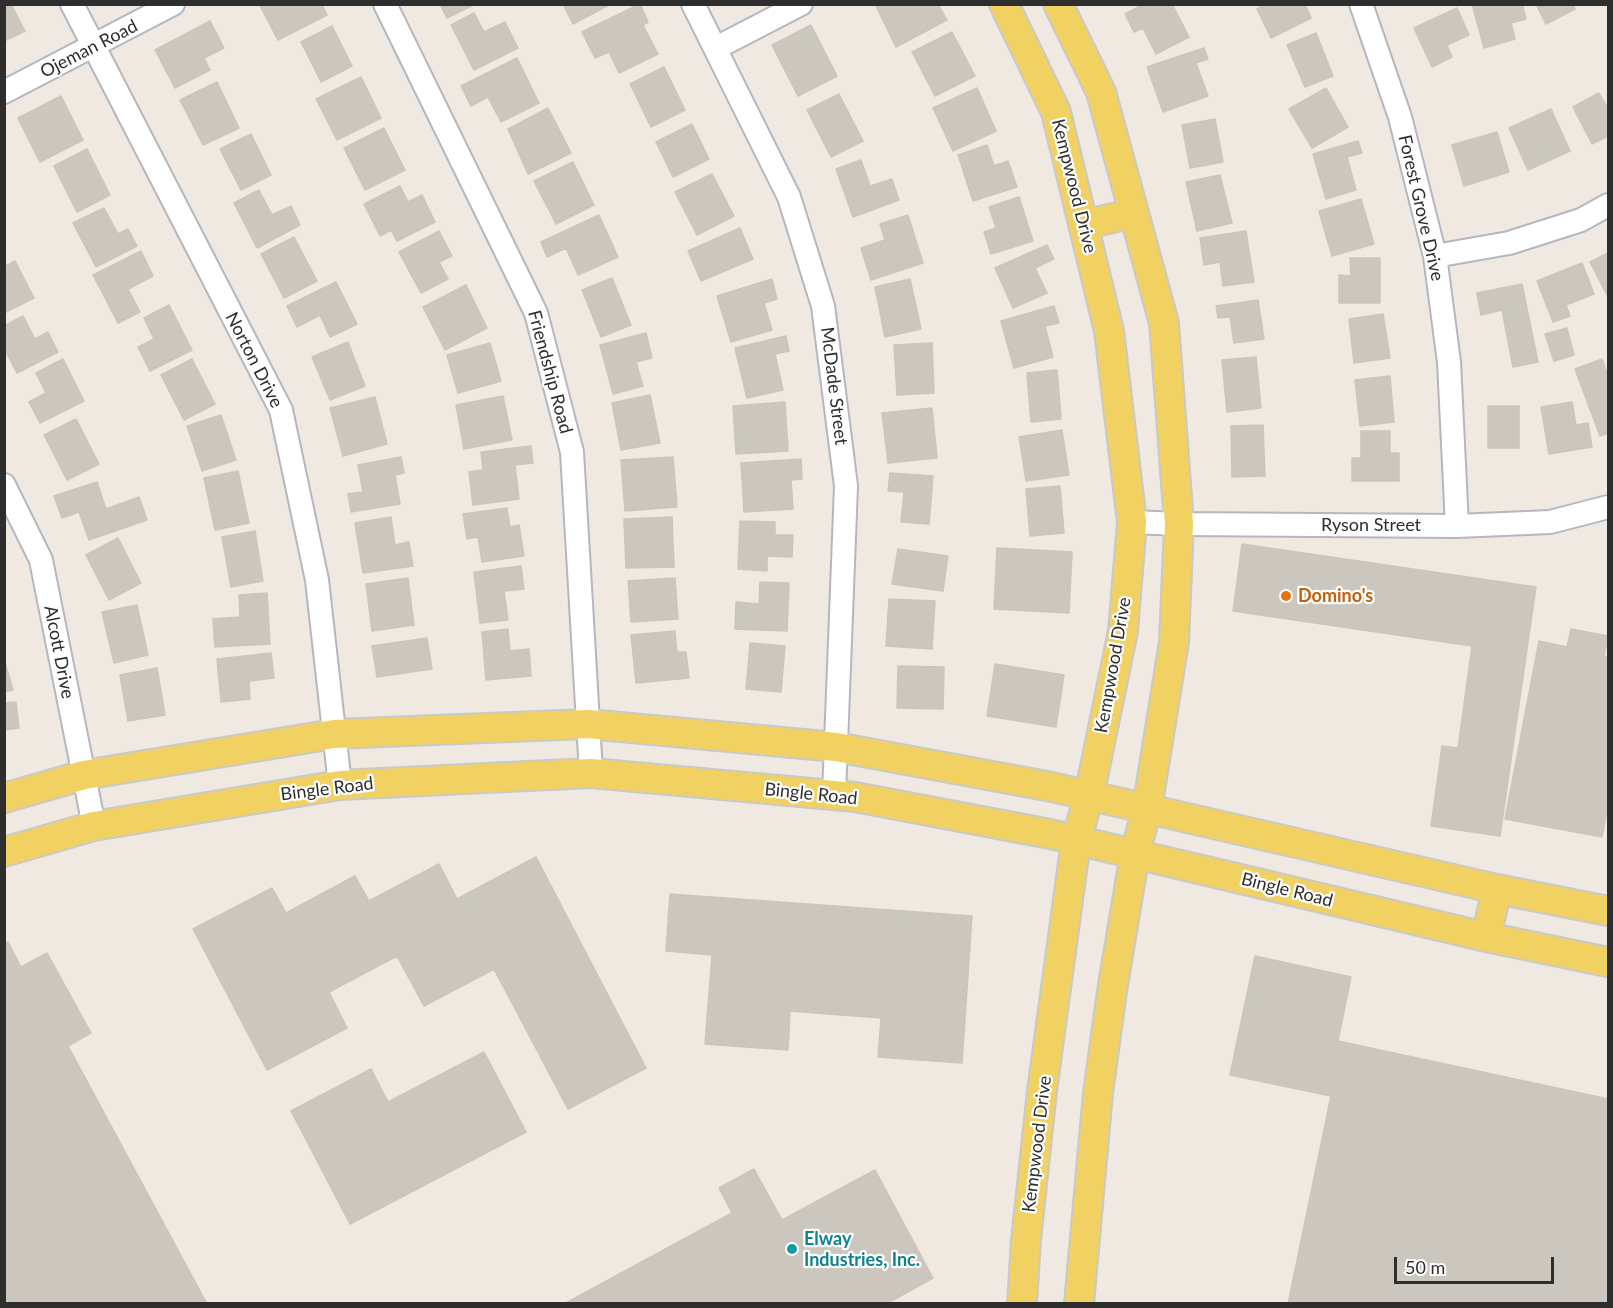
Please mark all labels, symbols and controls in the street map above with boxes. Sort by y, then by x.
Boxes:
street label: Ojeman Road [37,15,141,83]
street label: Kempwood Drive [1047,117,1101,255]
street label: Forest Grove Drive [1394,133,1448,283]
street label: Friendship Road [523,308,577,436]
street label: Norton Drive [221,309,287,411]
street label: McDade Street [816,326,852,446]
street label: Ryson Street [1321,514,1421,536]
place label: Domino's [1298,585,1373,607]
marker: Domino's [1279,589,1293,603]
street label: Kempwood Drive [1090,595,1136,735]
street label: Alcott Drive [39,603,79,701]
street label: Bingle Road [279,773,375,805]
street label: Bingle Road [763,778,859,810]
street label: Bingle Road [1239,868,1335,912]
street label: Kempwood Drive [1018,1074,1056,1214]
place label: Elway Industries, Inc. [804,1228,920,1270]
marker: Elway Industries, Inc. [785,1242,799,1256]
scale bar [1397,1245,1558,1283]
text: 50 m [1405,1256,1445,1278]

